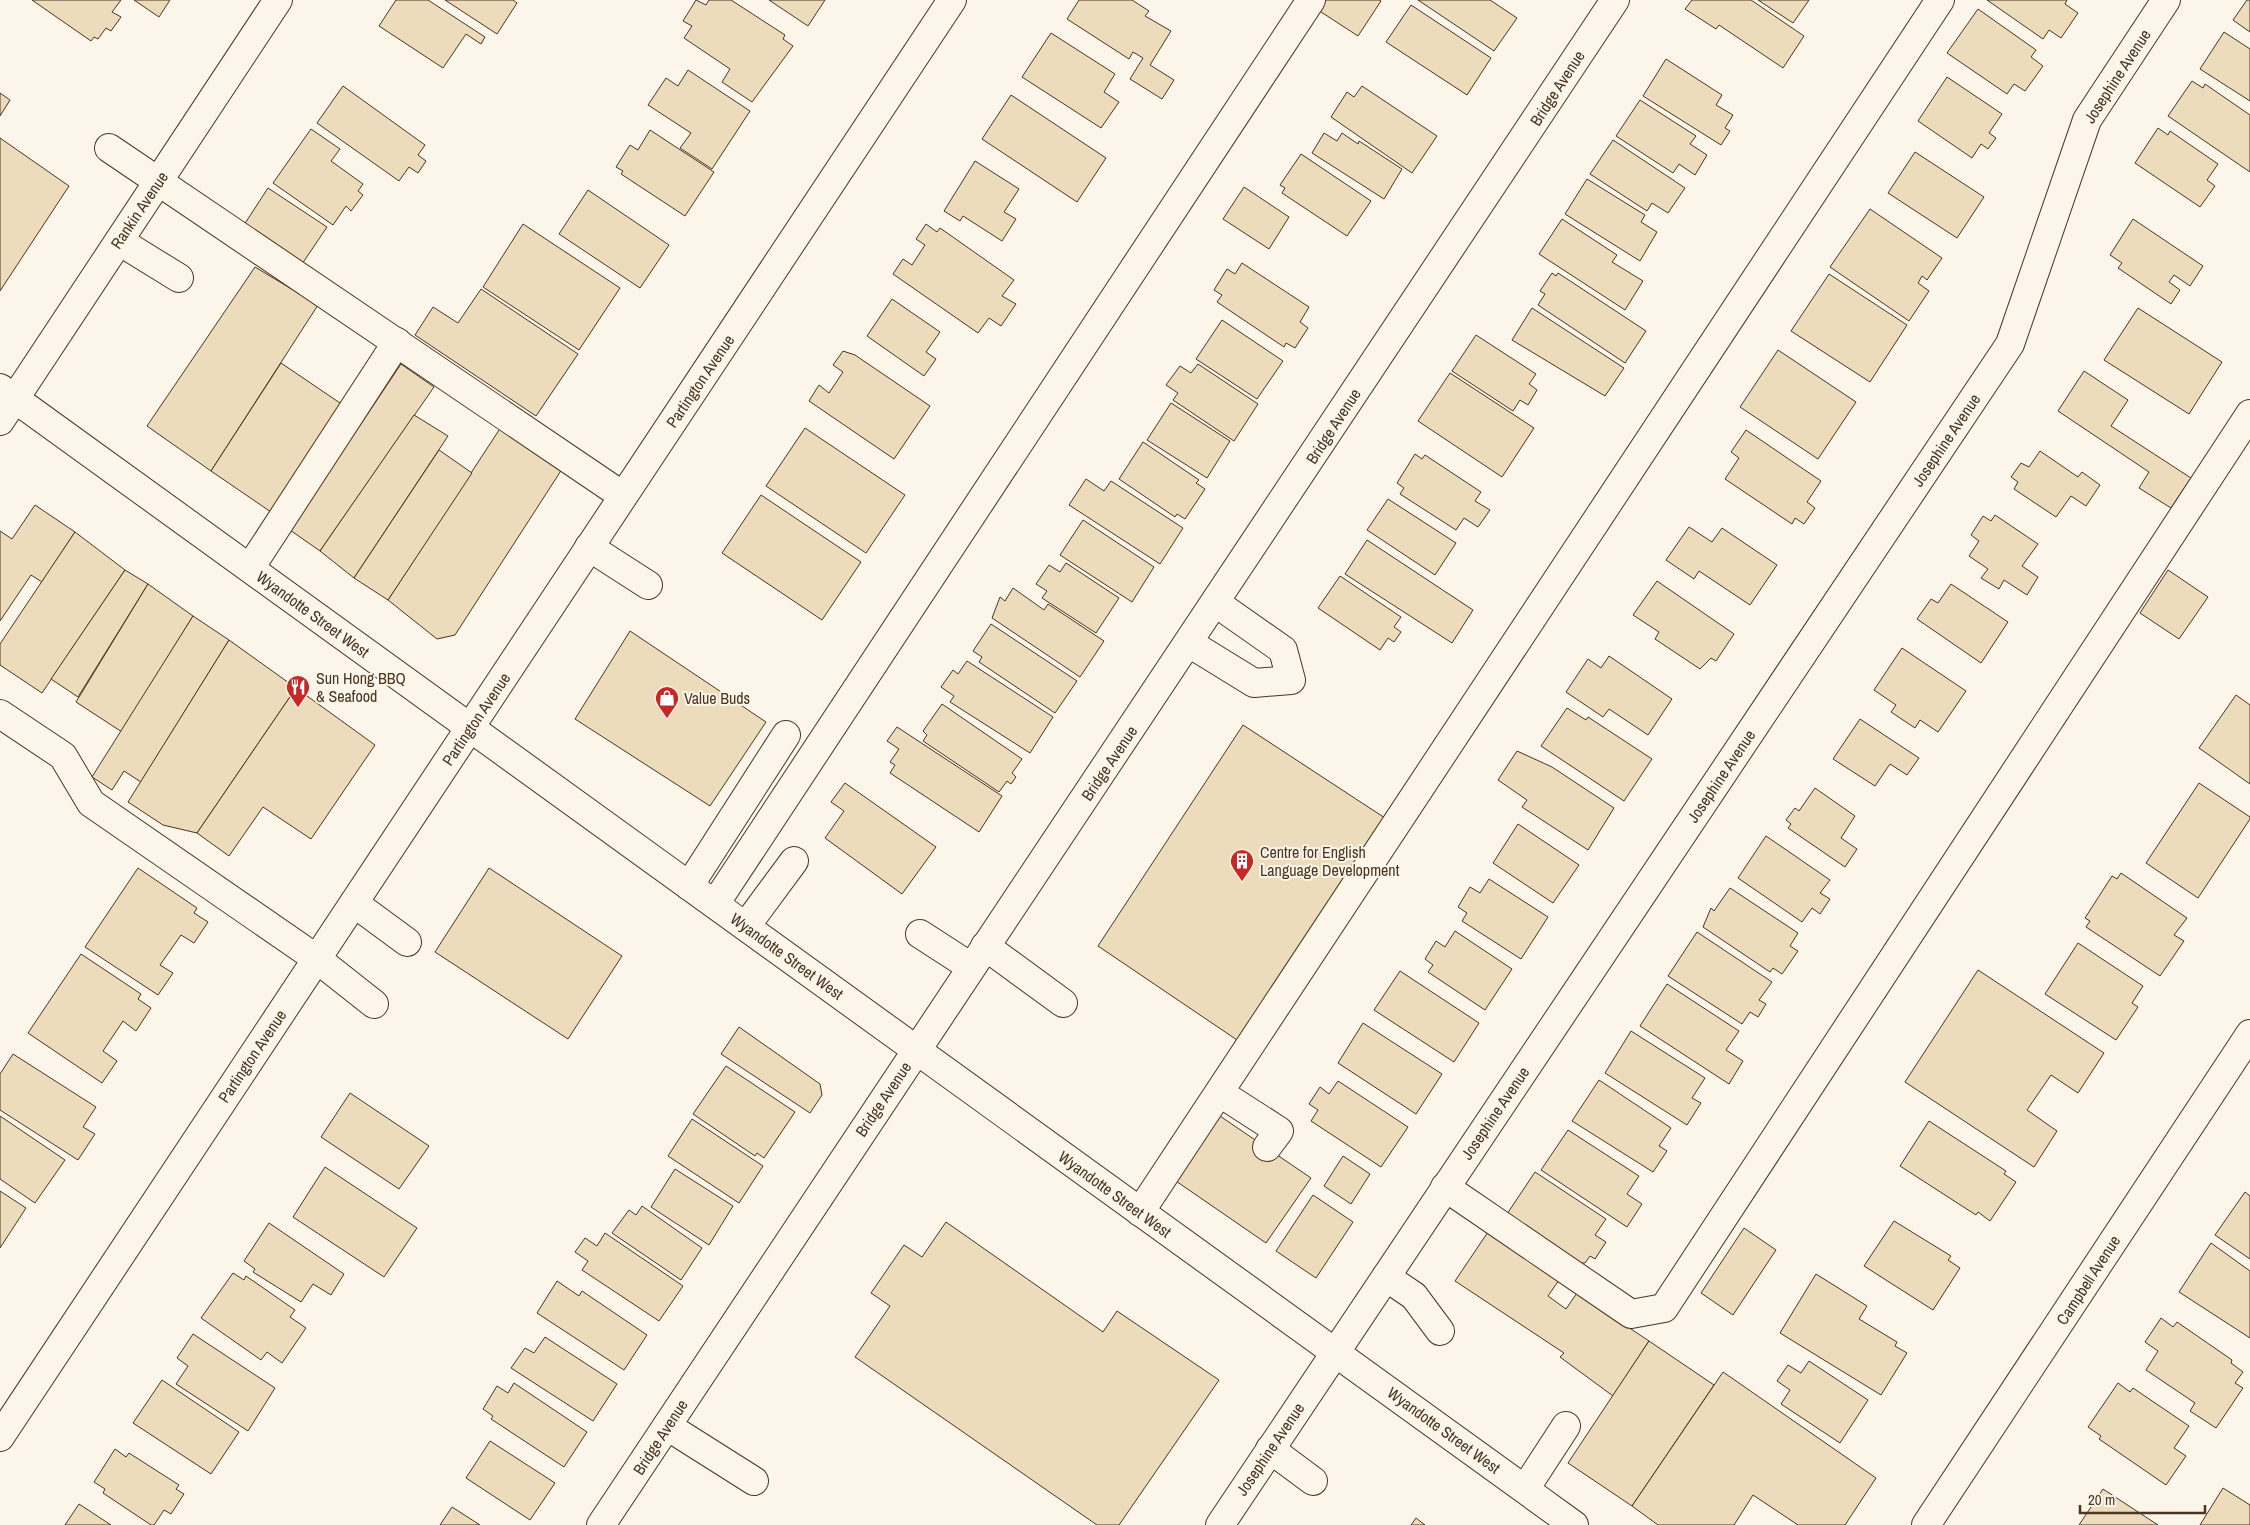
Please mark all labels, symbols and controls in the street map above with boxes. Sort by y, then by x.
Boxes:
street label: Josephine Avenue [2078,25,2156,127]
street label: Bridge Avenue [1524,46,1590,130]
street label: Rankin Avenue [105,167,173,253]
street label: Partington Avenue [661,330,739,432]
street label: Bridge Avenue [1300,384,1366,468]
street label: Josephine Avenue [1907,389,1985,491]
street label: Wyandotte Street West [252,566,374,663]
place label: Sun Hong BBQ & Seafood [316,667,406,707]
street label: Partington Avenue [437,668,515,770]
restaurant icon: Sun Hong BBQ & Seafood [285,674,311,708]
shop icon: Value Buds [654,685,680,719]
place label: Value Buds [684,687,750,709]
street label: Bridge Avenue [1076,721,1142,805]
street label: Josephine Avenue [1682,725,1760,827]
place label: Centre for English Language Development [1260,841,1400,881]
building icon: Centre for English Language Development [1229,848,1255,882]
street label: Wyandotte Street West [726,908,848,1005]
street label: Partington Avenue [213,1005,291,1107]
street label: Bridge Avenue [850,1057,916,1141]
street label: Josephine Avenue [1456,1062,1534,1164]
street label: Wyandotte Street West [1054,1146,1176,1243]
street label: Campbell Avenue [2051,1231,2125,1329]
street label: Wyandotte Street West [1383,1382,1505,1479]
street label: Bridge Avenue [627,1395,693,1479]
street label: Josephine Avenue [1231,1398,1309,1500]
scale bar [2080,1482,2205,1514]
text: 20 m [2088,1489,2115,1510]

